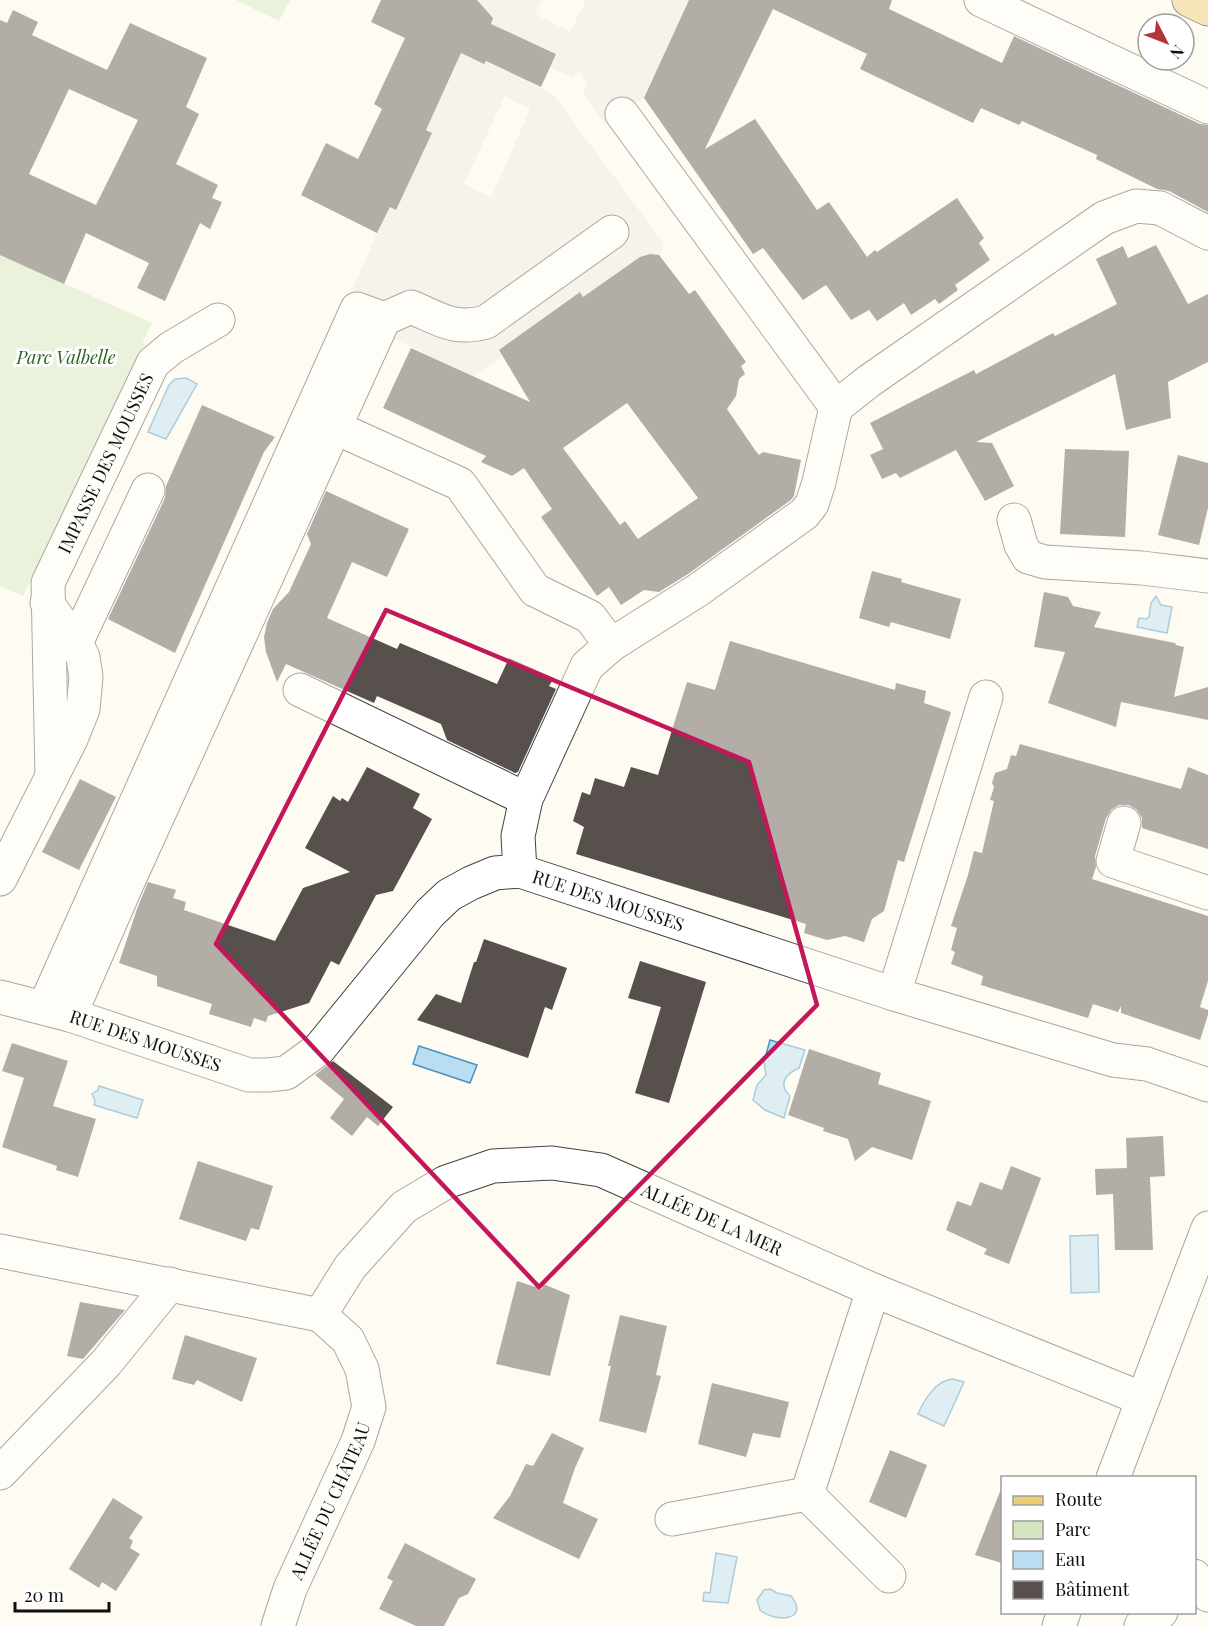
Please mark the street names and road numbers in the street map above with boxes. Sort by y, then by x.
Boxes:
street label: IMPASSE DES MOUSSES [52,369,159,557]
street label: RUE DES MOUSSES [529,864,688,936]
street label: RUE DES MOUSSES [67,1004,225,1077]
street label: ALLÉE DE LA MER [637,1177,787,1261]
street label: ALLÉE DU CHÂTEAU [284,1419,375,1584]

